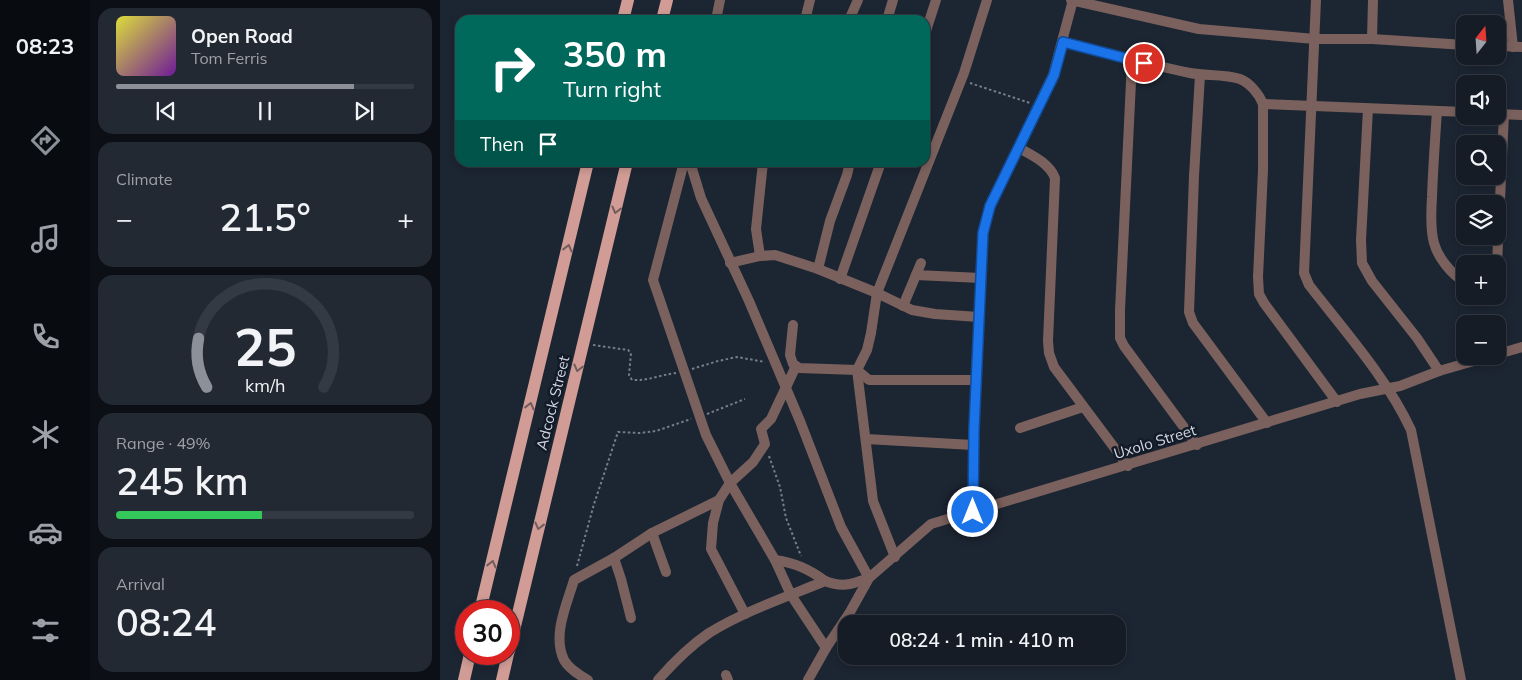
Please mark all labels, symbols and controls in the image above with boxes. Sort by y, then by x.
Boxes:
north arrow [1456,15,1506,65]
map controls [1456,15,1506,365]
text: Open Road [191,24,293,48]
text: 08:23 [16,32,74,60]
text: 350 m [563,32,667,76]
icon: right [480,35,545,100]
pin [1123,42,1165,84]
text: Tom Ferris [191,48,268,68]
icon: arrive [1130,49,1158,77]
text: Turn right [563,75,661,103]
button: sound [1456,75,1506,125]
icon: previous [152,97,180,125]
icon: pause [251,97,279,125]
icon: next [350,97,378,125]
icon: directions [28,123,63,158]
icon: arrive [534,130,562,158]
text: Then [480,132,524,156]
button: search [1456,135,1506,185]
text: Climate [116,169,172,189]
text: 21.5° [219,193,311,241]
button: layers [1456,195,1506,245]
text: − [116,201,133,236]
text: + [397,201,414,236]
one-way arrow [611,205,622,214]
icon: music [28,221,63,256]
one-way arrow [562,243,573,252]
button: + [1456,255,1506,305]
text: 25 [234,314,296,379]
button: − [1456,315,1506,365]
icon: phone [28,319,63,354]
street label: Adcock Street [532,354,573,452]
one-way arrow [573,363,584,372]
text: km/h [245,374,285,396]
one-way arrow [524,401,535,410]
icon: climate [28,417,63,452]
street label: Uxolo Street [1111,420,1198,463]
text: Range · 49% [116,433,211,453]
text: 245 km [116,457,249,505]
position arrow [946,485,998,537]
icon: car [28,515,63,550]
one-way arrow [534,521,545,530]
one-way arrow [486,559,497,568]
text: Arrival [116,574,165,594]
text: 08:24 [116,598,216,646]
speed limit sign: 30 [455,600,520,665]
icon: filters [28,613,63,648]
text: 08:24 · 1 min · 410 m [889,628,1075,652]

